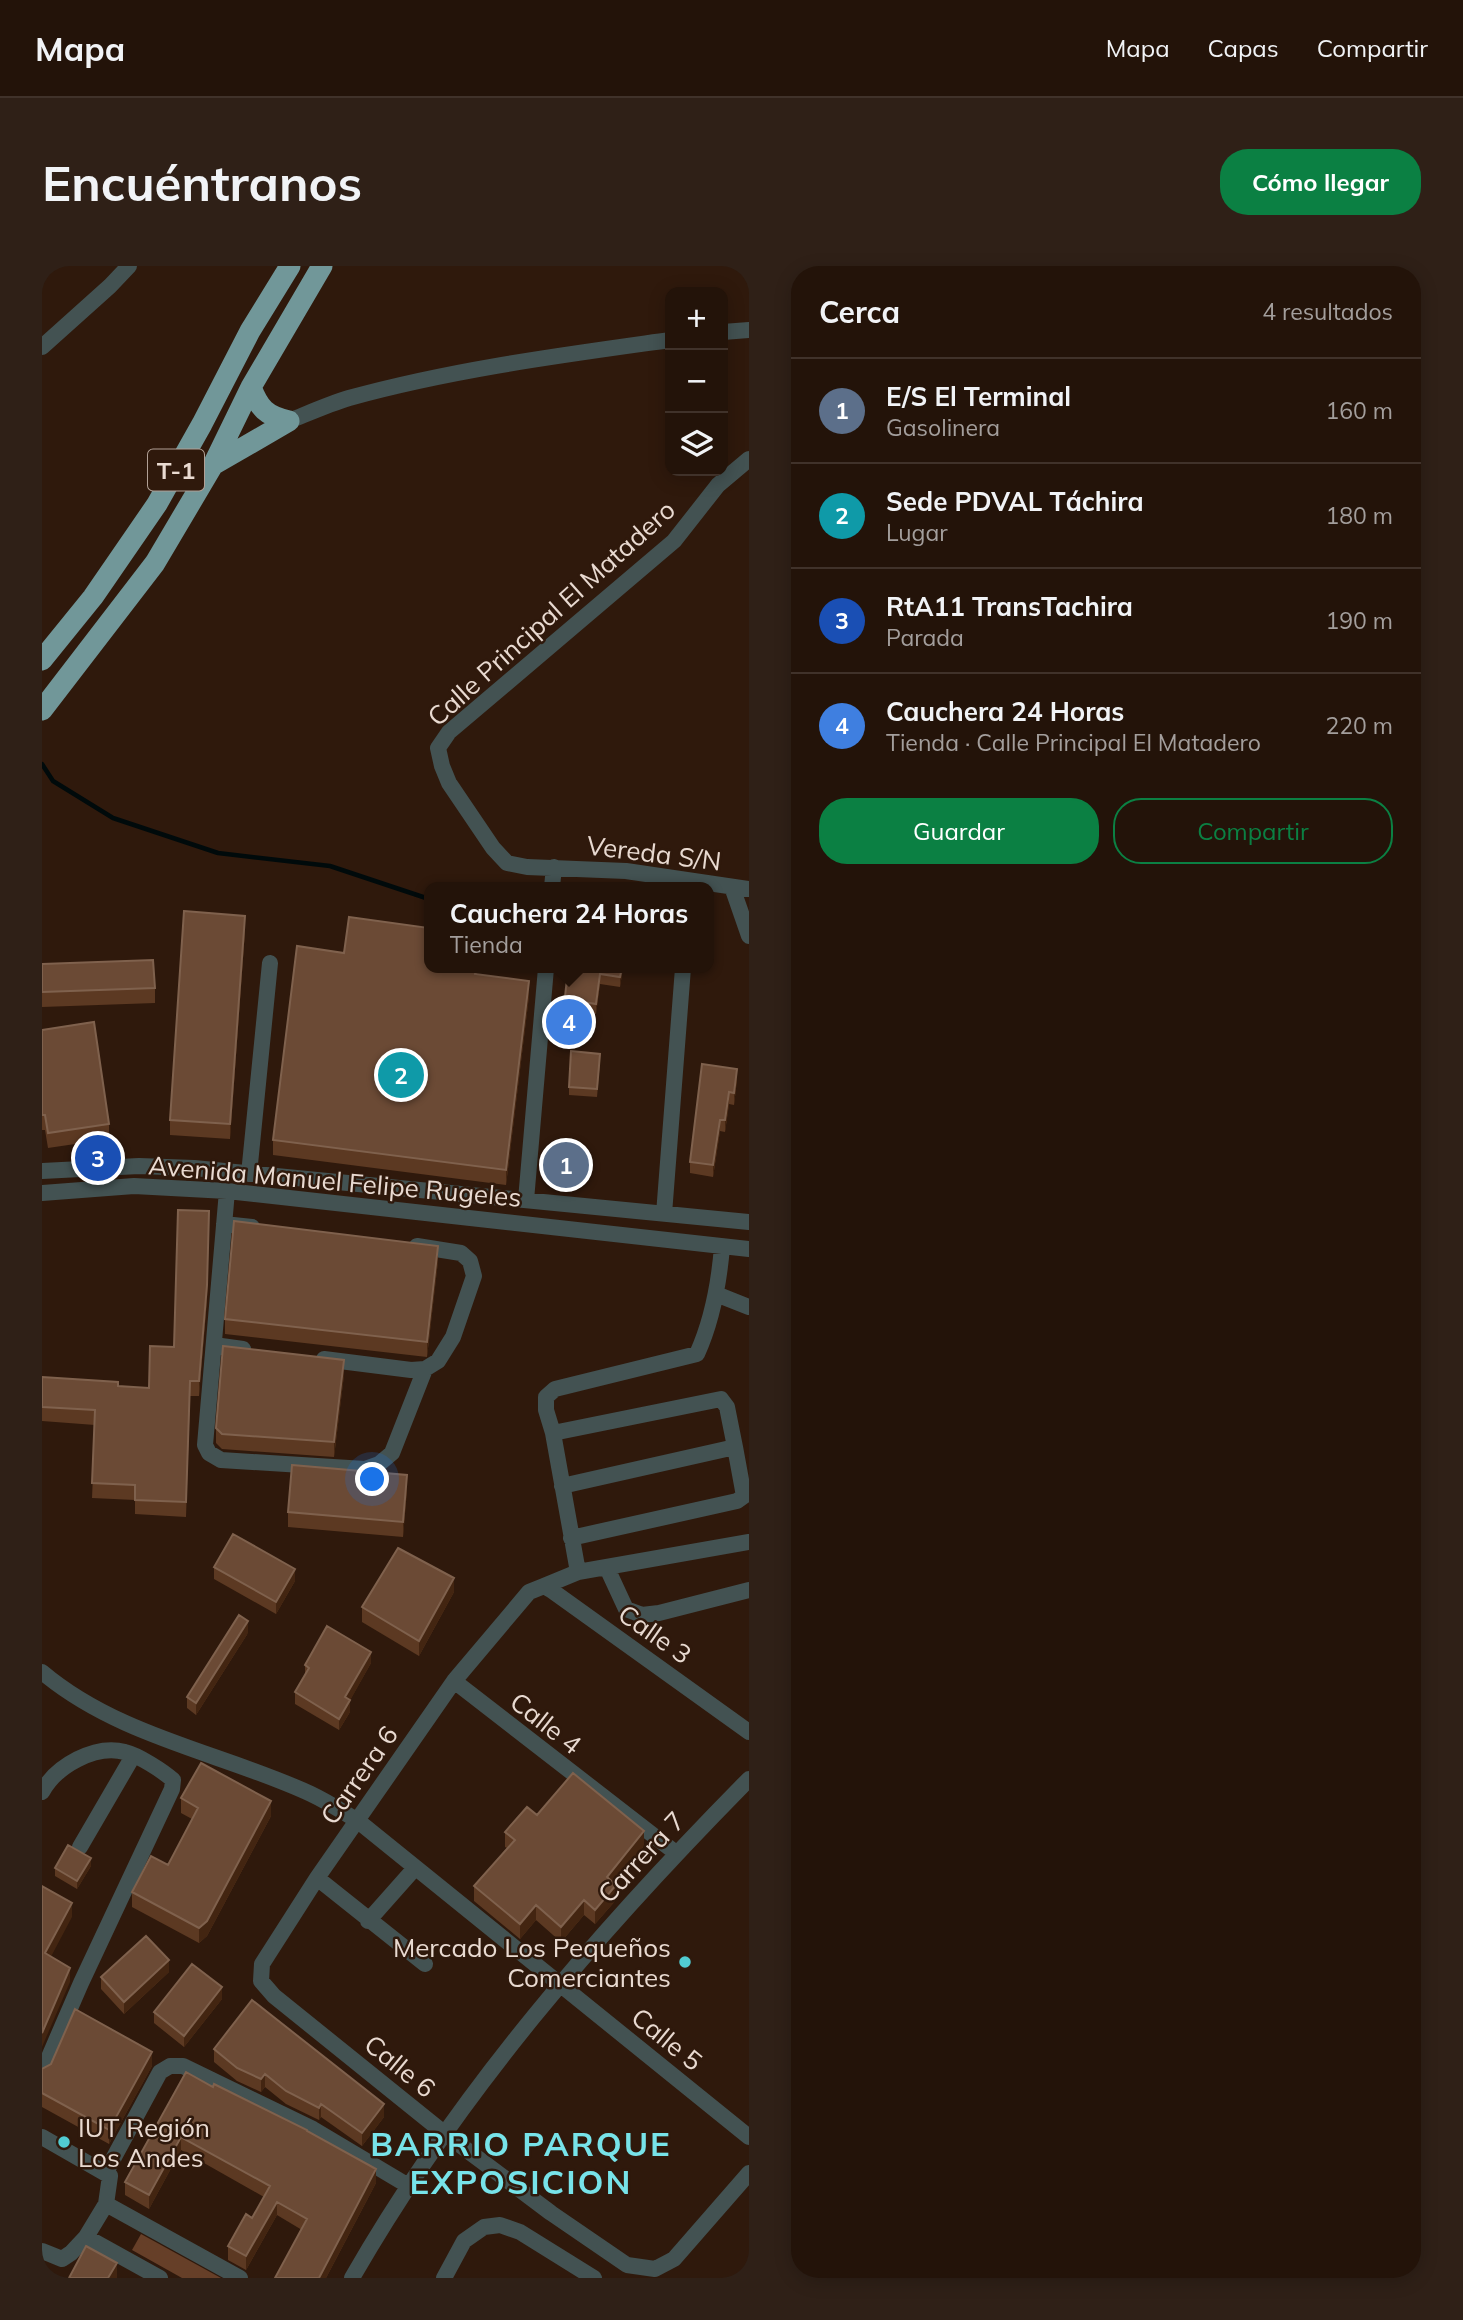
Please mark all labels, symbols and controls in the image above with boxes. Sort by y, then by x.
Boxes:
text: Mapa [35,28,125,69]
text: Mapa [1106,33,1170,63]
text: Capas [1208,33,1279,63]
text: Compartir [1317,33,1428,63]
button: Cómo llegar [1220,149,1421,215]
text: Encuéntranos [42,152,362,213]
map controls [665,287,728,476]
button: + [665,287,728,350]
text: Cerca [819,293,900,331]
text: 4 resultados [1262,297,1393,326]
button: − [665,350,728,413]
text: E/S El Terminal [886,380,1071,413]
text: 1 [835,396,849,425]
text: 160 m [1325,396,1393,425]
button: layers [665,413,728,476]
text: Gasolinera [886,413,1000,442]
road number: T-1 [148,450,204,490]
text: Sede PDVAL Táchira [886,485,1144,518]
street label: Calle Principal El Matadero [420,493,682,733]
text: 2 [835,501,849,530]
text: 180 m [1325,501,1393,530]
text: Lugar [886,518,948,547]
text: RtA11 TransTachira [886,590,1133,623]
text: 3 [835,606,849,635]
text: 190 m [1325,606,1393,635]
text: Parada [886,623,964,652]
text: Cauchera 24 Horas [886,695,1124,728]
text: 4 [835,711,849,740]
text: 220 m [1325,711,1393,740]
text: Tienda · Calle Principal El Matadero [886,728,1261,757]
button: Guardar [819,798,1099,864]
button: Compartir [1113,798,1393,864]
street label: Vereda S/N [585,828,723,878]
popup [424,882,714,973]
text: Cauchera 24 Horas [450,897,688,930]
text: Tienda [450,930,523,959]
pin: 4 [546,996,592,1048]
pin: 2 [378,1049,424,1101]
pin: 3 [75,1132,121,1184]
pin: 1 [543,1139,589,1191]
street label: Avenida Manuel Felipe Rugeles [147,1148,523,1214]
your location [355,1462,389,1496]
street label: Calle 3 [612,1597,698,1671]
street label: Calle 4 [504,1685,588,1761]
street label: Carrera 6 [313,1719,405,1831]
street label: Carrera 7 [590,1804,692,1910]
place label: Mercado Los Pequeños Comerciantes [393,1931,671,1994]
marker: Mercado Los Pequeños Comerciantes [677,1954,693,1970]
street label: Calle 5 [625,2000,709,2078]
street label: Calle 6 [358,2027,442,2105]
place label: IUT Región Los Andes [78,2111,210,2174]
district label: BARRIO PARQUE EXPOSICION [370,2123,672,2202]
marker: IUT Región Los Andes [56,2134,72,2150]

